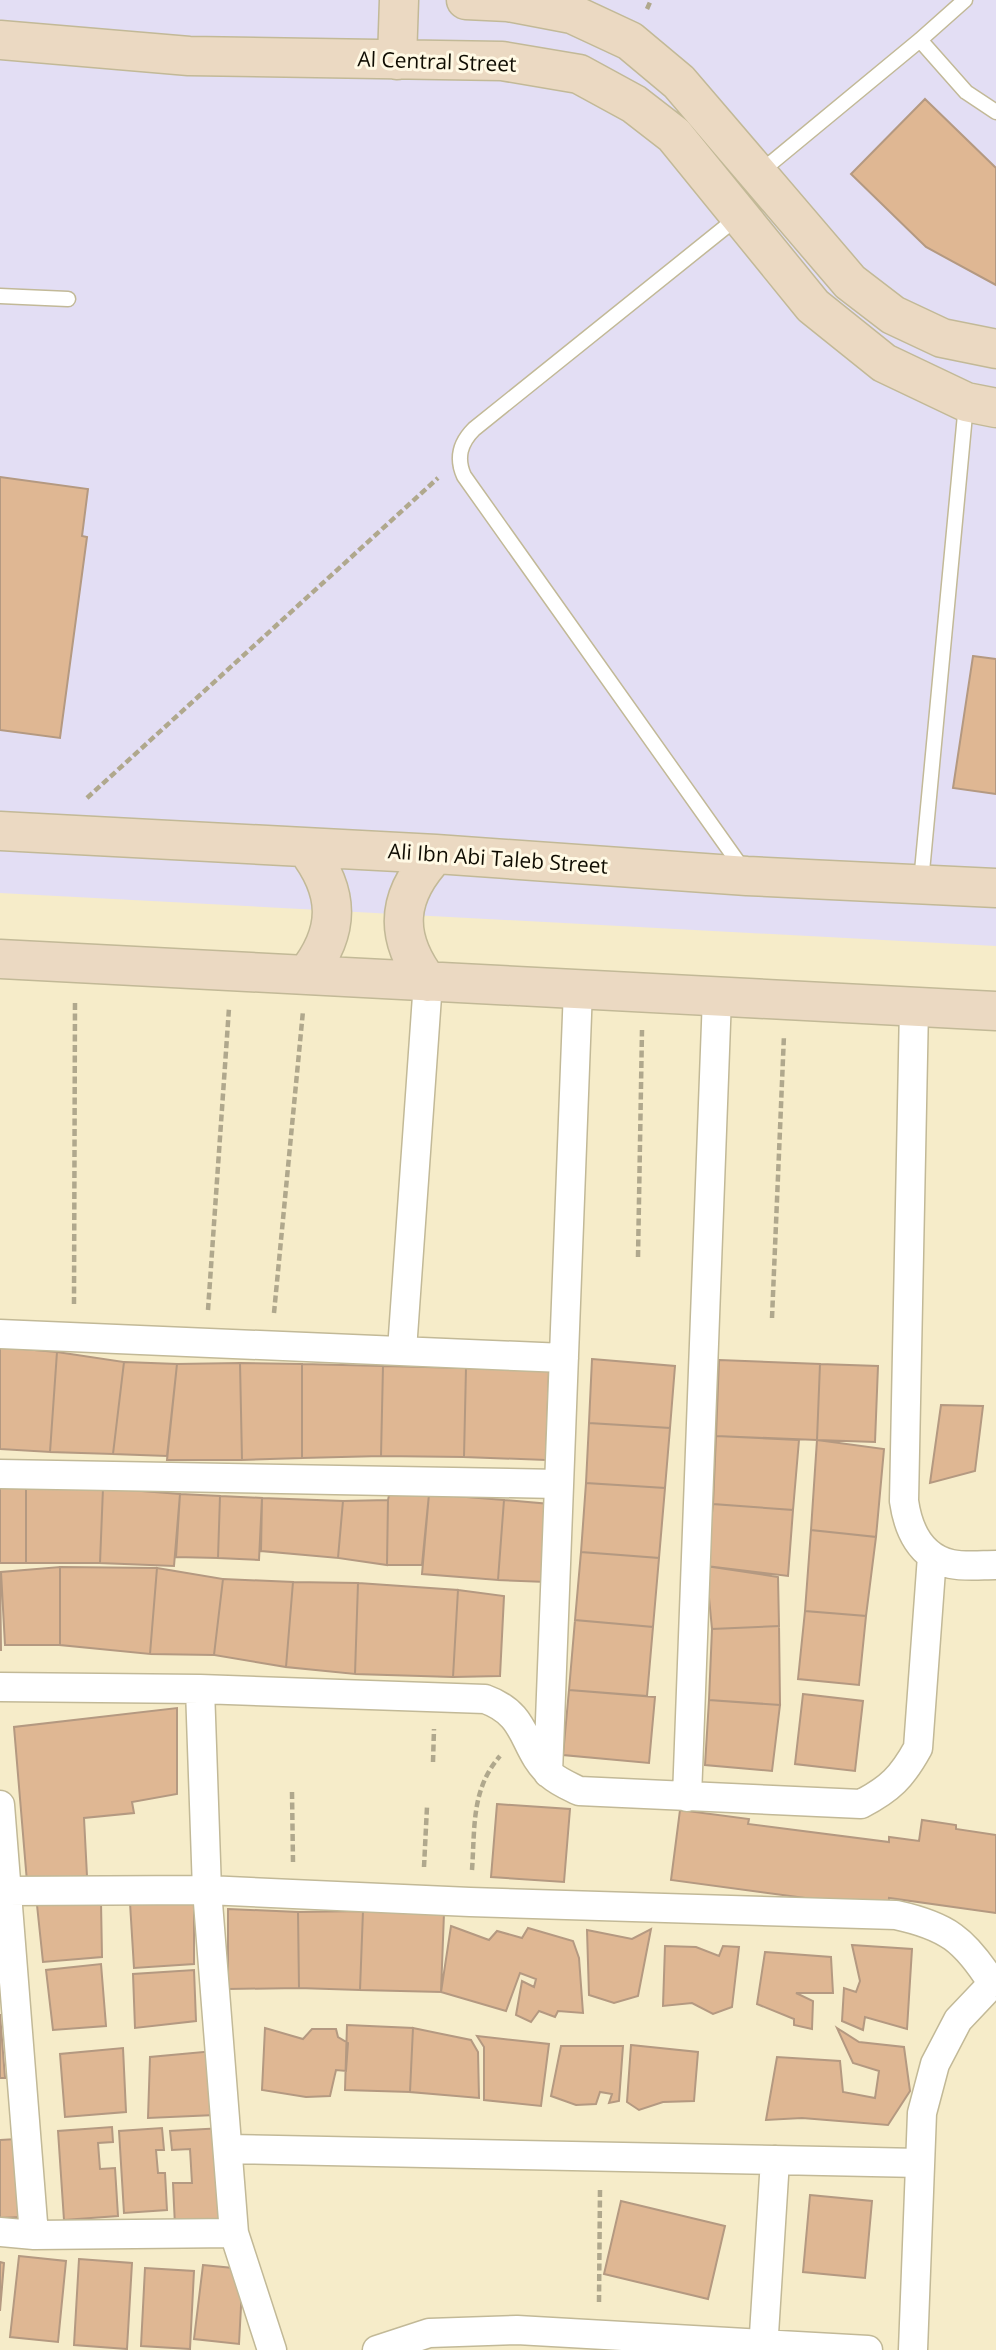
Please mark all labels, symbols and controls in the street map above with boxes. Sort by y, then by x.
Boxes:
street label: Al Central Street [357,44,517,78]
street label: Ali Ibn Abi Taleb Street [387,836,609,880]

